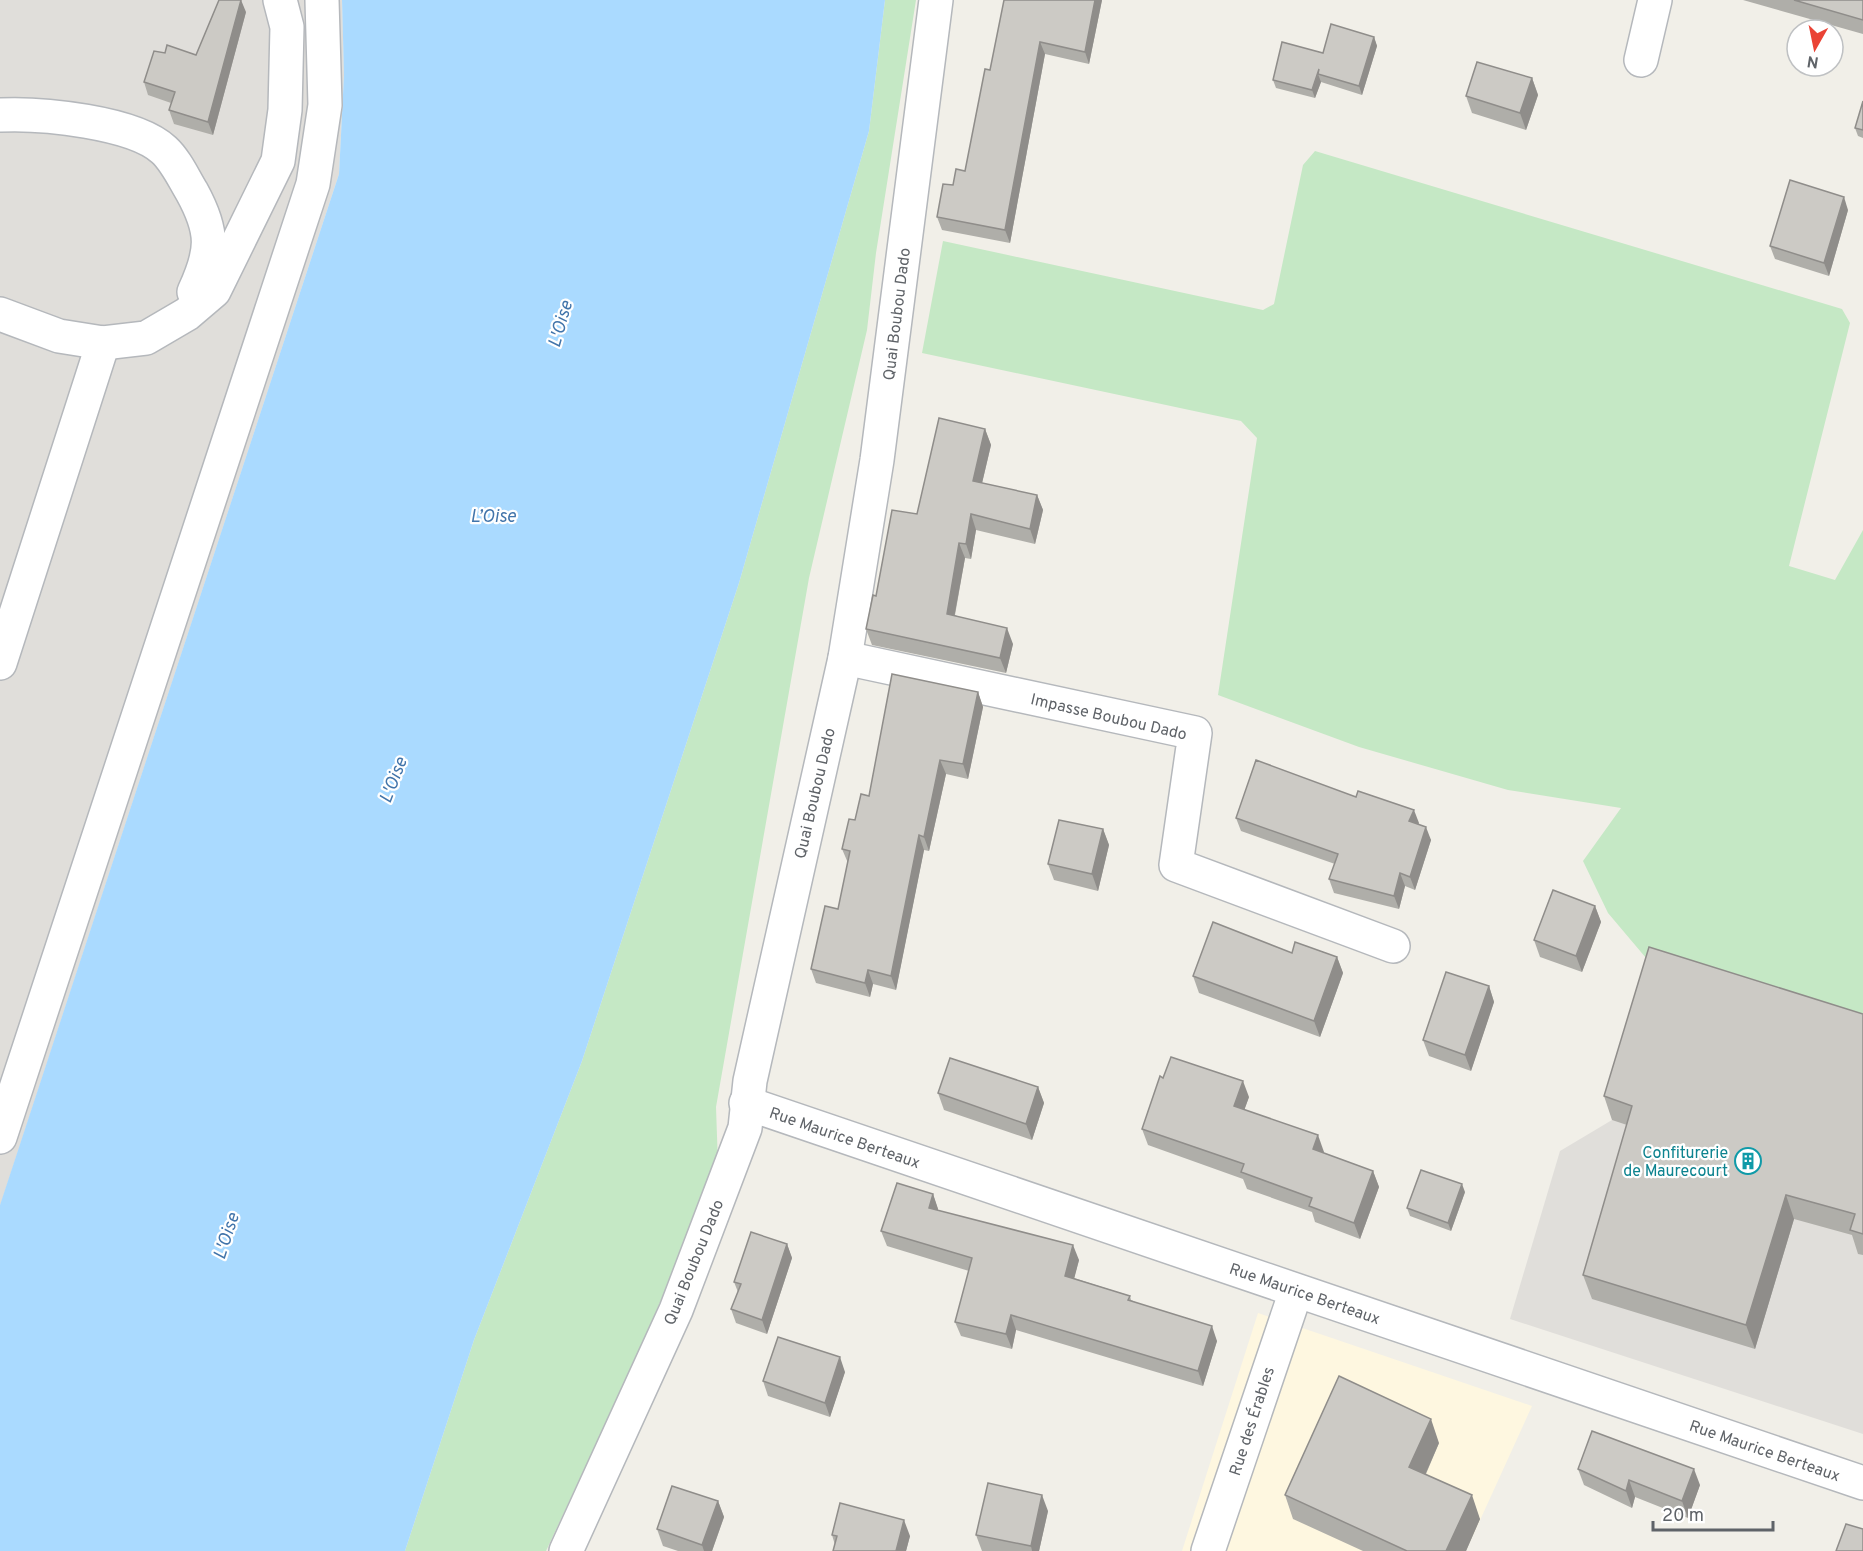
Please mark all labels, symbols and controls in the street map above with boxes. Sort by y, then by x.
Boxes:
north arrow [1785,18,1845,78]
text: N [1806,50,1820,72]
street label: Quai Boubou Dado [880,247,916,382]
water label: L'Oise [544,298,579,350]
water label: L’Oise [470,506,517,529]
street label: Impasse Boubou Dado [1028,690,1189,746]
street label: Quai Boubou Dado [791,726,841,861]
water label: L'Oise [375,754,414,807]
street label: Rue Maurice Berteaux [766,1104,922,1174]
place label: Confiturerie de Maurecourt [1623,1144,1728,1182]
building icon: Confiturerie de Maurecourt [1733,1146,1763,1176]
street label: Quai Boubou Dado [661,1197,729,1329]
water label: L'Oise [209,1210,246,1263]
street label: Rue Maurice Berteaux [1226,1260,1382,1330]
street label: Rue des Érables [1224,1364,1280,1479]
street label: Rue Maurice Berteaux [1686,1417,1842,1487]
scale bar [1653,1494,1773,1532]
text: 20 m [1662,1505,1704,1528]

